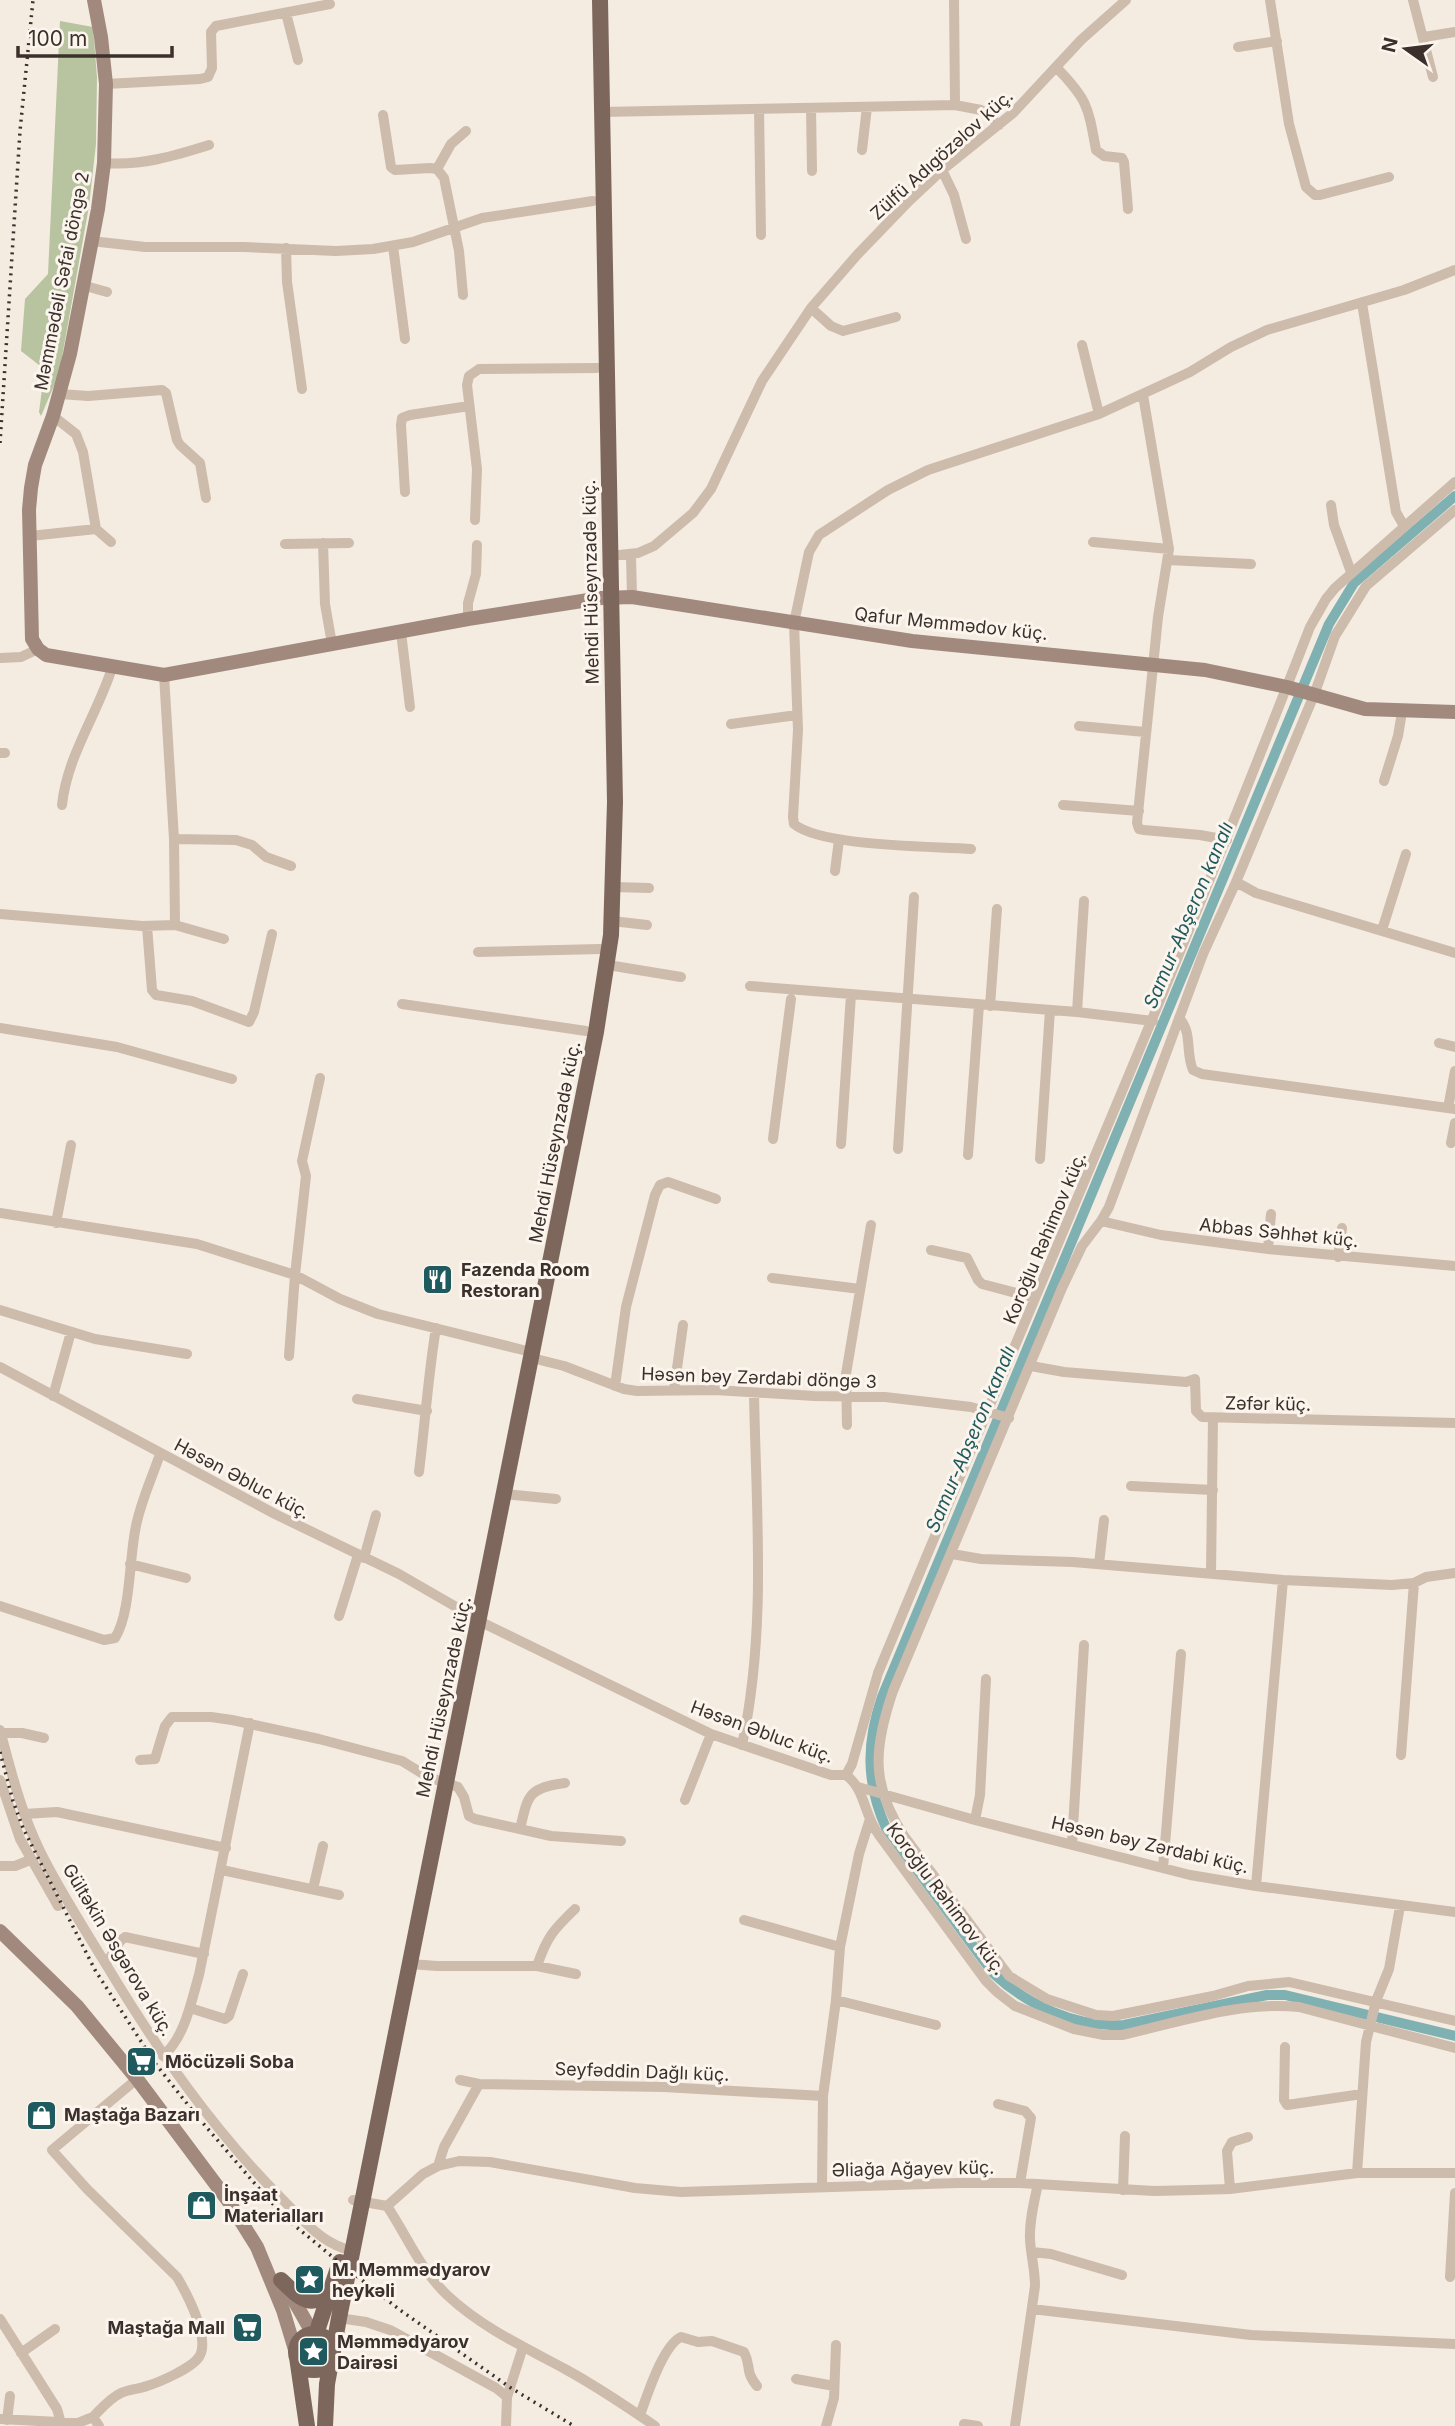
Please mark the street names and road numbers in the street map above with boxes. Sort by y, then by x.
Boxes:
street label: Zülfü Adıgözəlov küç. [866,85,1017,224]
street label: Məmmədəli Səfai döngə 2 [30,170,93,392]
street label: Mehdi Hüseynzadə küç. [578,479,603,685]
street label: Qafur Məmmədov küç. [853,603,1049,644]
street label: Mehdi Hüseynzadə küç. [525,1039,584,1244]
street label: Koroğlu Rəhimov küç. [999,1149,1090,1327]
street label: Abbas Səhhət küç. [1198,1214,1360,1251]
street label: Həsən bəy Zərdabi döngə 3 [641,1363,877,1392]
street label: Zəfər küç. [1225,1392,1311,1415]
street label: Həsən Əbluc küç. [171,1434,314,1523]
street label: Mehdi Hüseynzadə küç. [412,1595,475,1799]
street label: Həsən Əbluc küç. [688,1696,836,1767]
street label: Həsən bəy Zərdabi küç. [1049,1812,1251,1877]
street label: Koroğlu Rəhimov küç. [882,1819,1010,1979]
street label: Gültəkin Əsgərova küç. [59,1860,178,2040]
street label: Seyfəddin Dağlı küç. [554,2058,730,2085]
street label: Əliağa Ağayev küç. [831,2157,995,2180]

